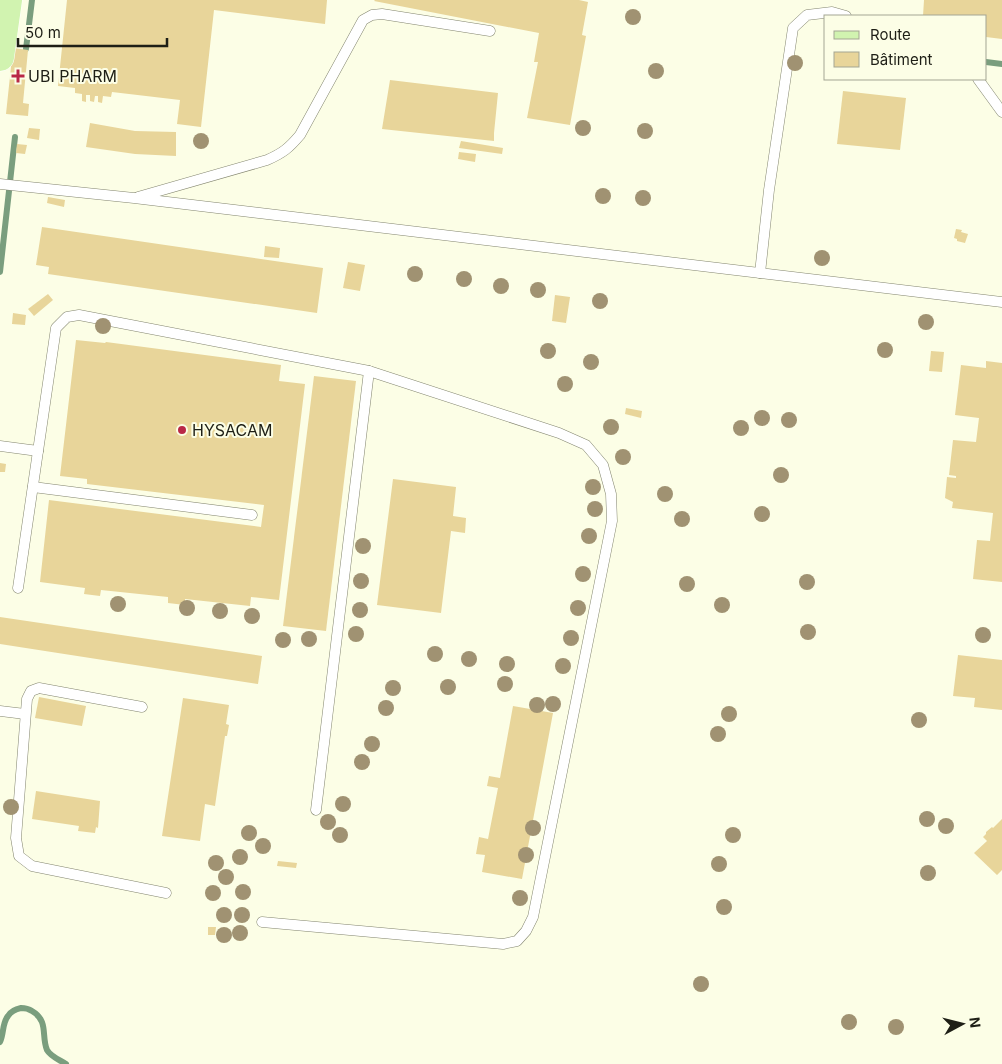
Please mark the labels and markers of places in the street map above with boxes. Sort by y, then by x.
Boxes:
place label: UBI PHARM [28,66,117,86]
marker: UBI PHARM [12,70,24,82]
place label: HYSACAM [192,420,272,440]
marker: HYSACAM [176,424,188,436]

